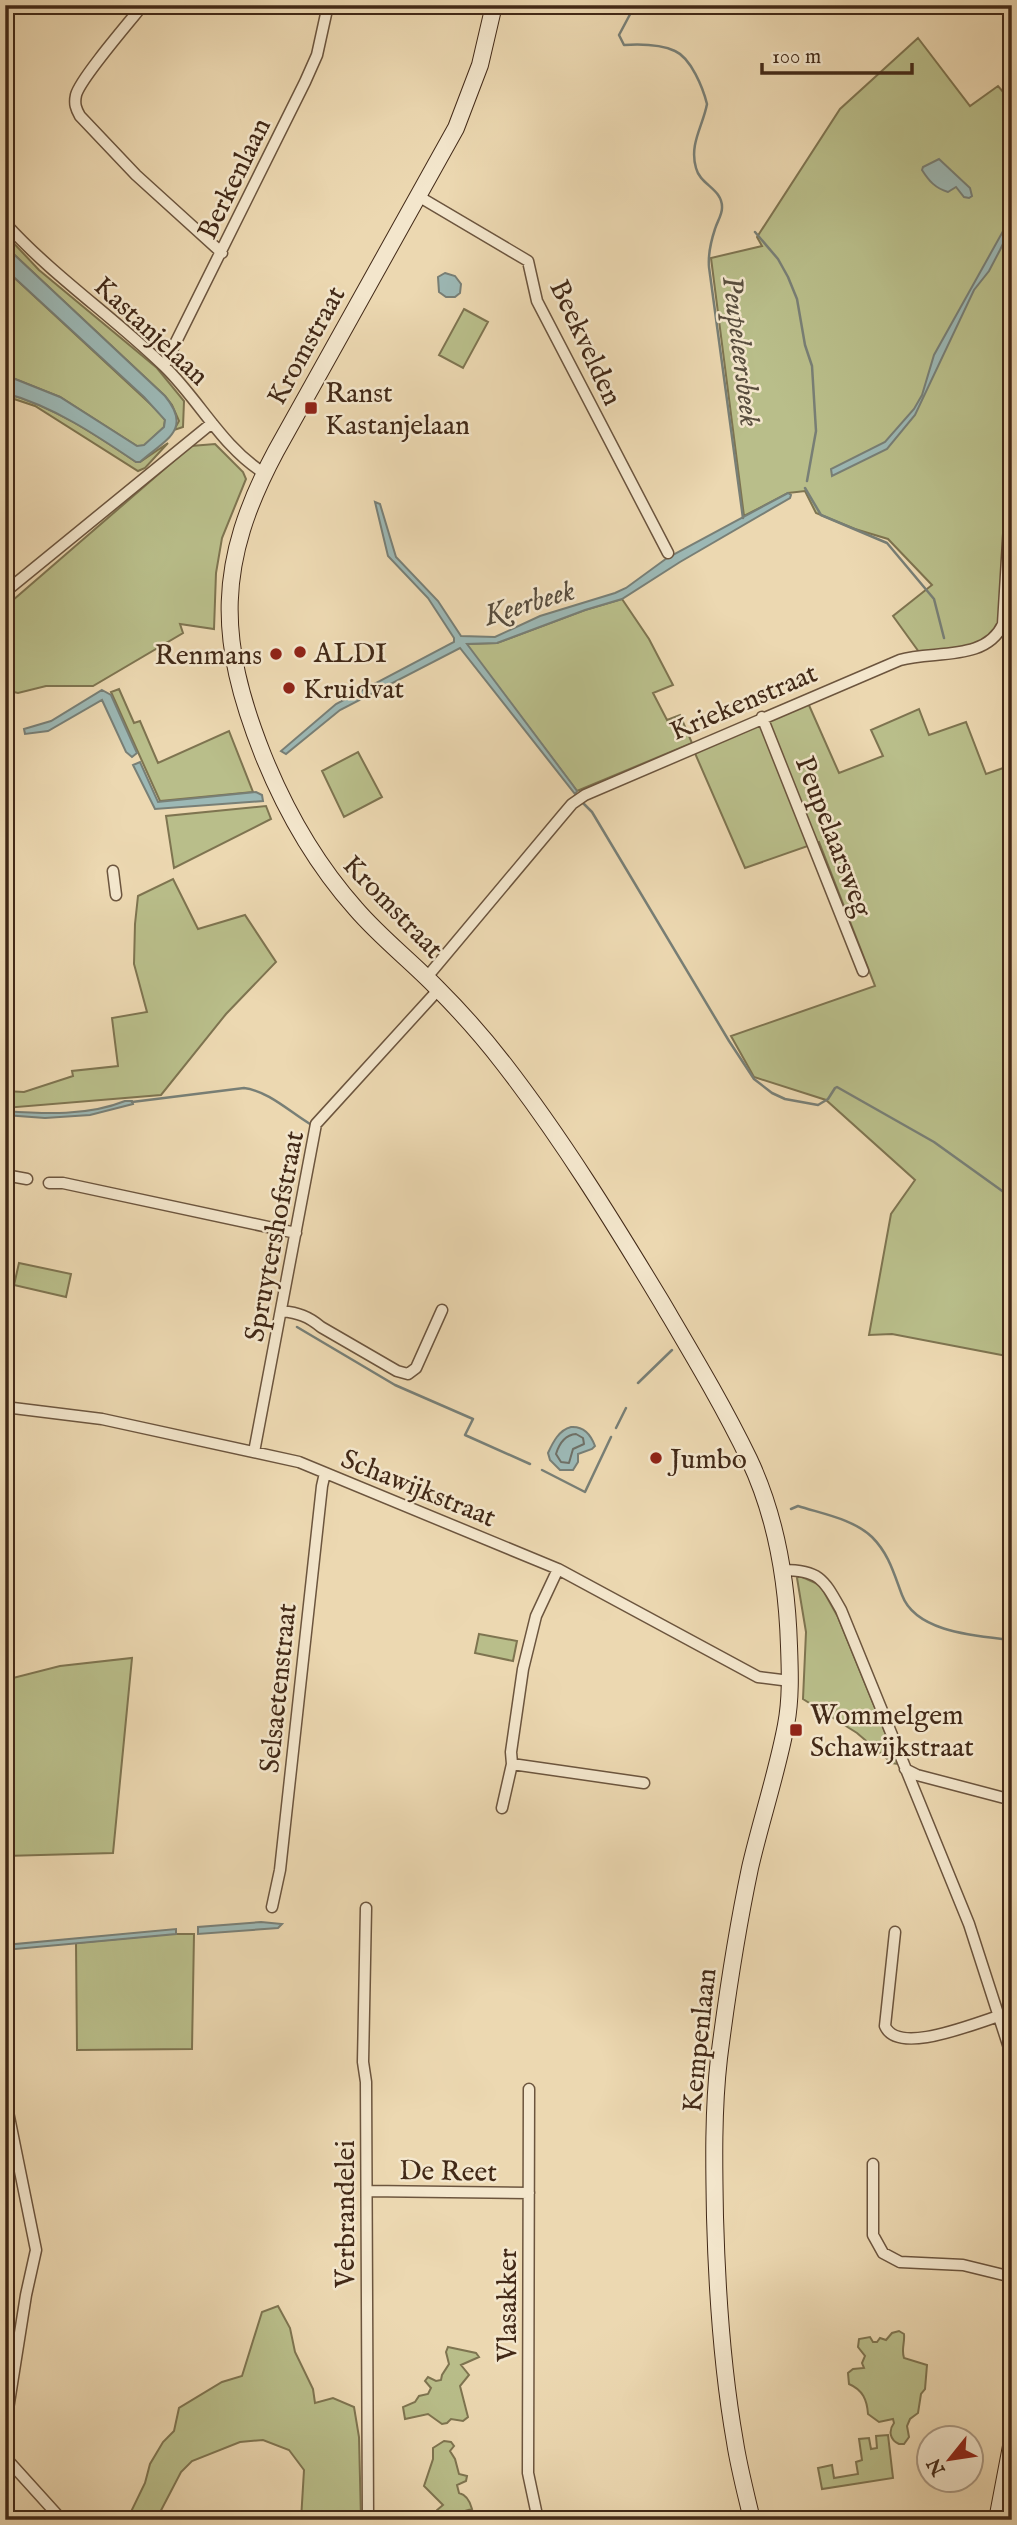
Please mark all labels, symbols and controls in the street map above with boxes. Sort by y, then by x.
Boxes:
scale bar [762,32,912,76]
text: 100 m [772,44,821,71]
street label: Berkenlaan [191,113,280,246]
street label: Kastanjelaan [85,270,215,394]
water label: Peupeleersbeek [712,274,768,429]
street label: Beekvelden [540,275,629,411]
street label: Kromstraat [260,280,354,412]
place label: Ranst Kastanjelaan [325,377,470,444]
marker: Ranst Kastanjelaan [303,400,319,416]
water label: Keerbeek [478,572,580,636]
place label: ALDI [313,637,387,672]
place label: Renmans [155,639,262,674]
marker: ALDI [292,644,308,660]
marker: Renmans [268,646,284,662]
street label: Kriekenstraat [665,656,823,750]
place label: Kruidvat [303,673,405,708]
marker: Kruidvat [281,680,297,696]
street label: Peupelaarsweg [786,751,880,923]
street label: Kromstraat [334,849,450,967]
street label: Spruytershofstraat [238,1128,313,1345]
street label: Schawijkstraat [336,1442,501,1536]
place label: Jumbo [667,1443,747,1478]
marker: Jumbo [648,1450,664,1466]
street label: Selsaetenstraat [253,1601,306,1775]
place label: Wommelgem Schawijkstraat [810,1699,974,1766]
marker: Wommelgem Schawijkstraat [788,1722,804,1738]
street label: Kempenlaan [676,1967,725,2114]
street label: Verbrandelei [329,2140,364,2289]
street label: De Reet [399,2154,498,2191]
street label: Vlasakker [491,2248,526,2363]
north arrow [916,2424,986,2494]
text: N [922,2453,952,2480]

